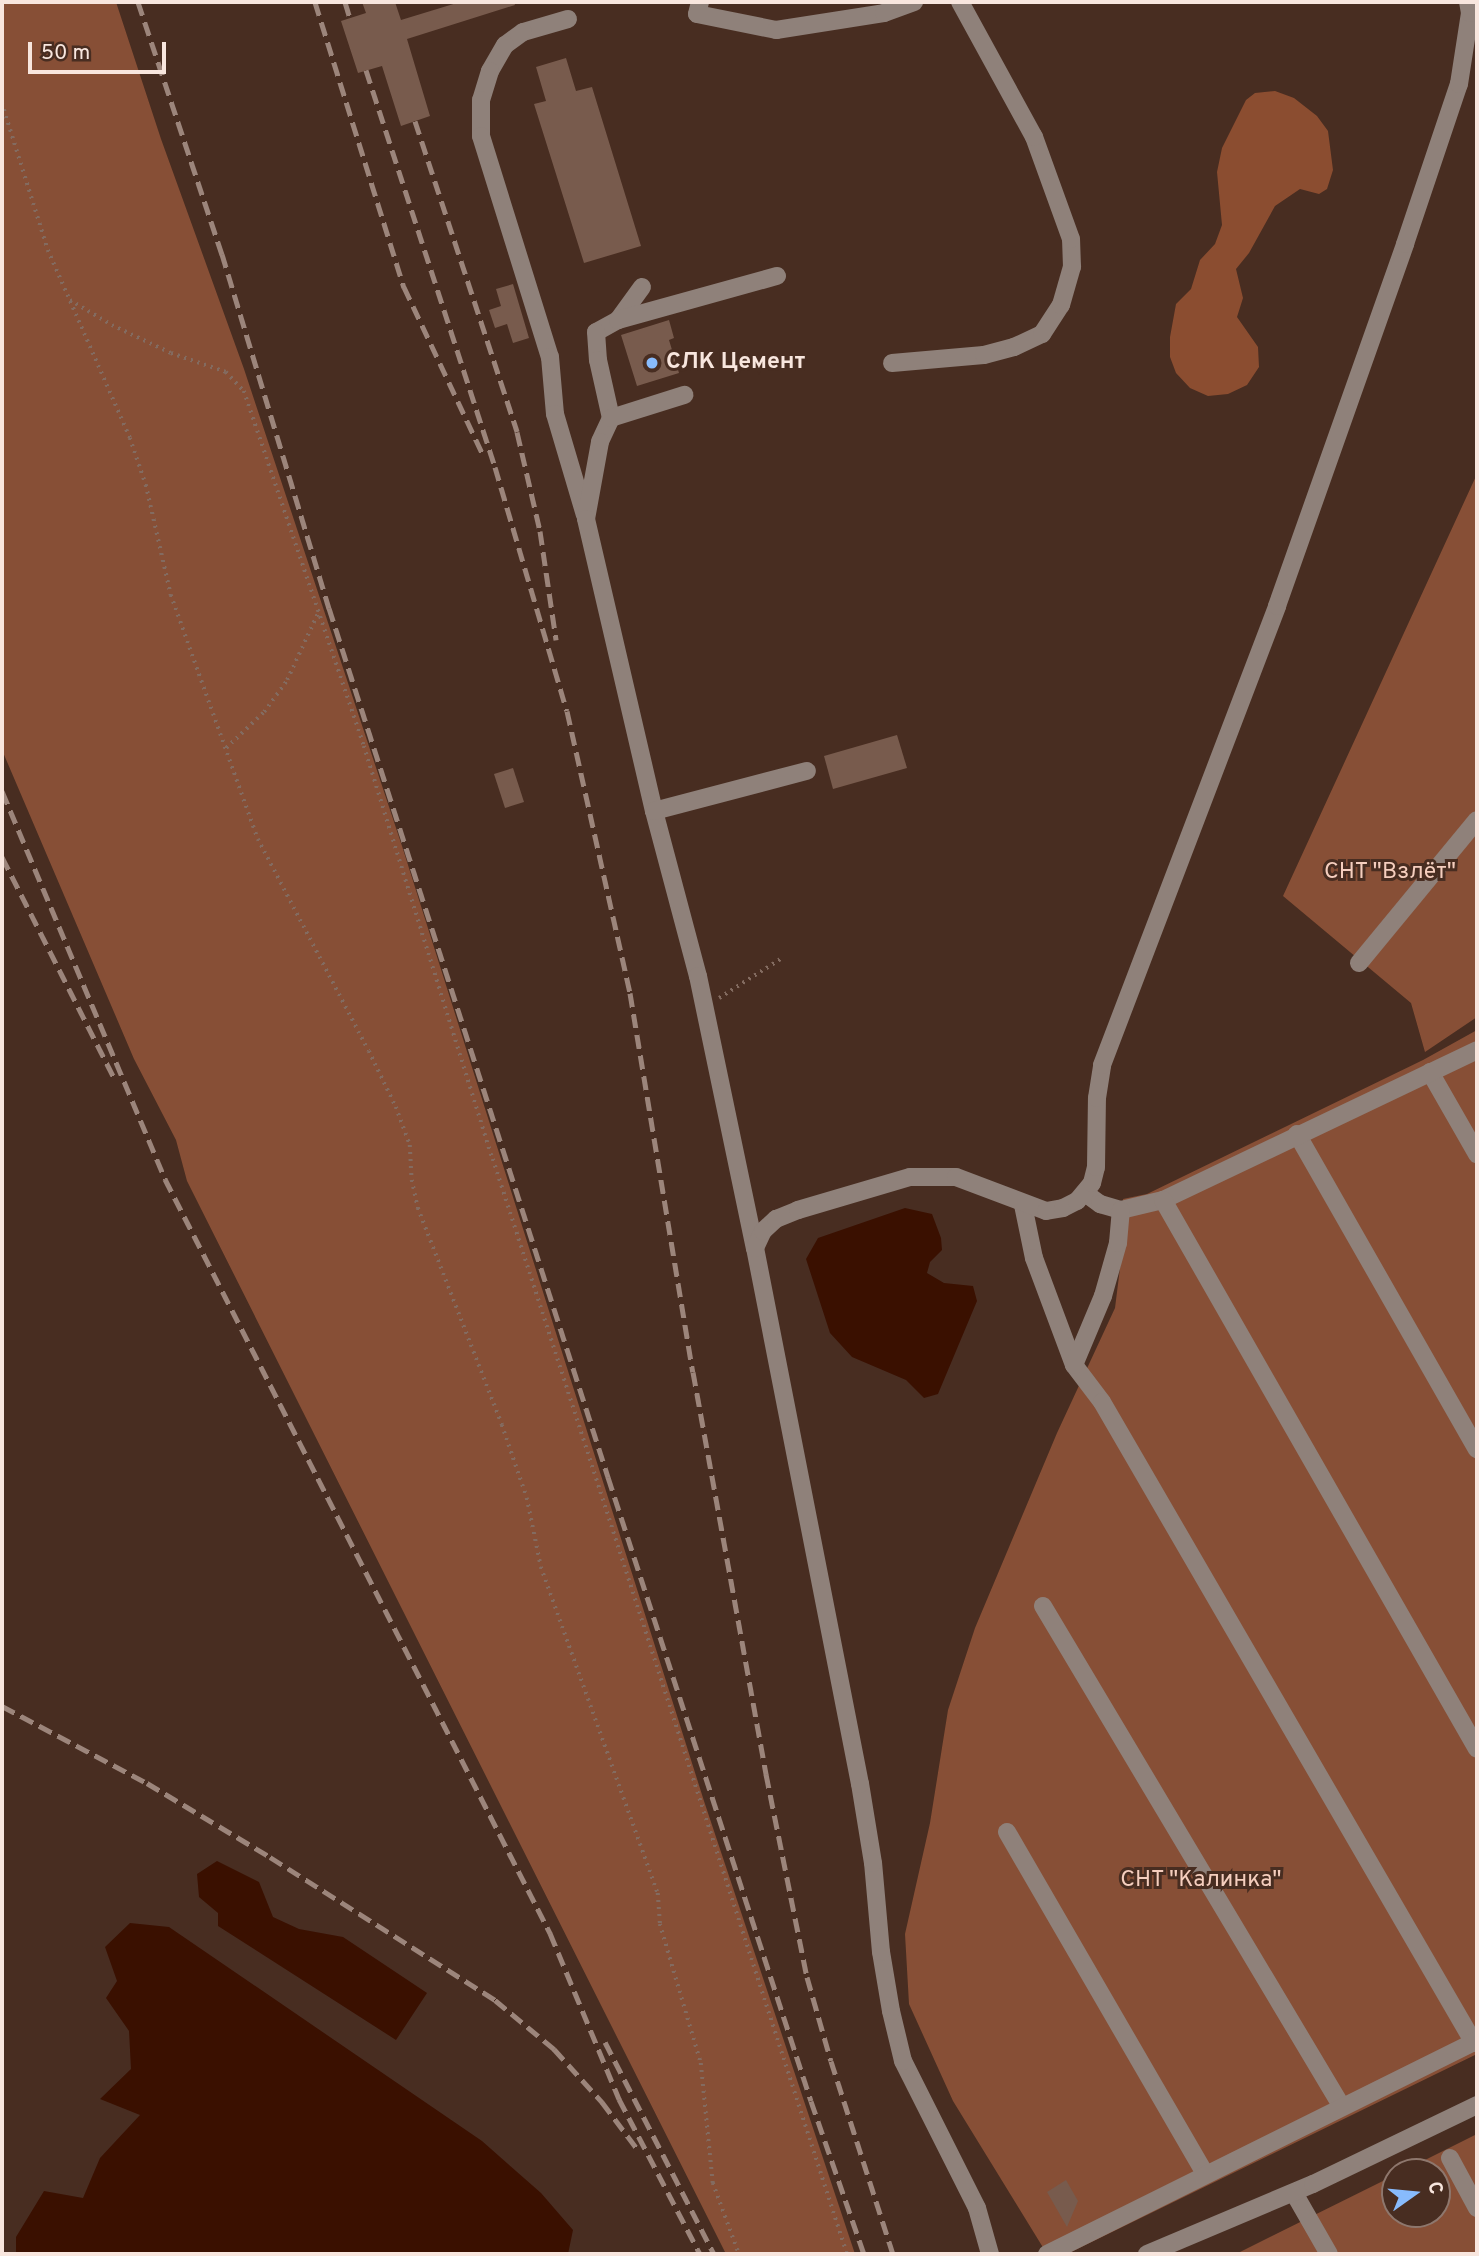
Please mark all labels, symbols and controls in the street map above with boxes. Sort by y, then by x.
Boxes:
scale bar [32,28,170,72]
text: 50 m [41,40,90,67]
place label: СЛК Цемент [666,349,805,377]
marker: СЛК Цемент [644,355,660,371]
park label: СНТ "Взлёт" [1324,859,1456,887]
park label: СНТ "Калинка" [1120,1867,1282,1895]
north arrow [1381,2158,1451,2228]
text: С [1421,2179,1448,2197]

